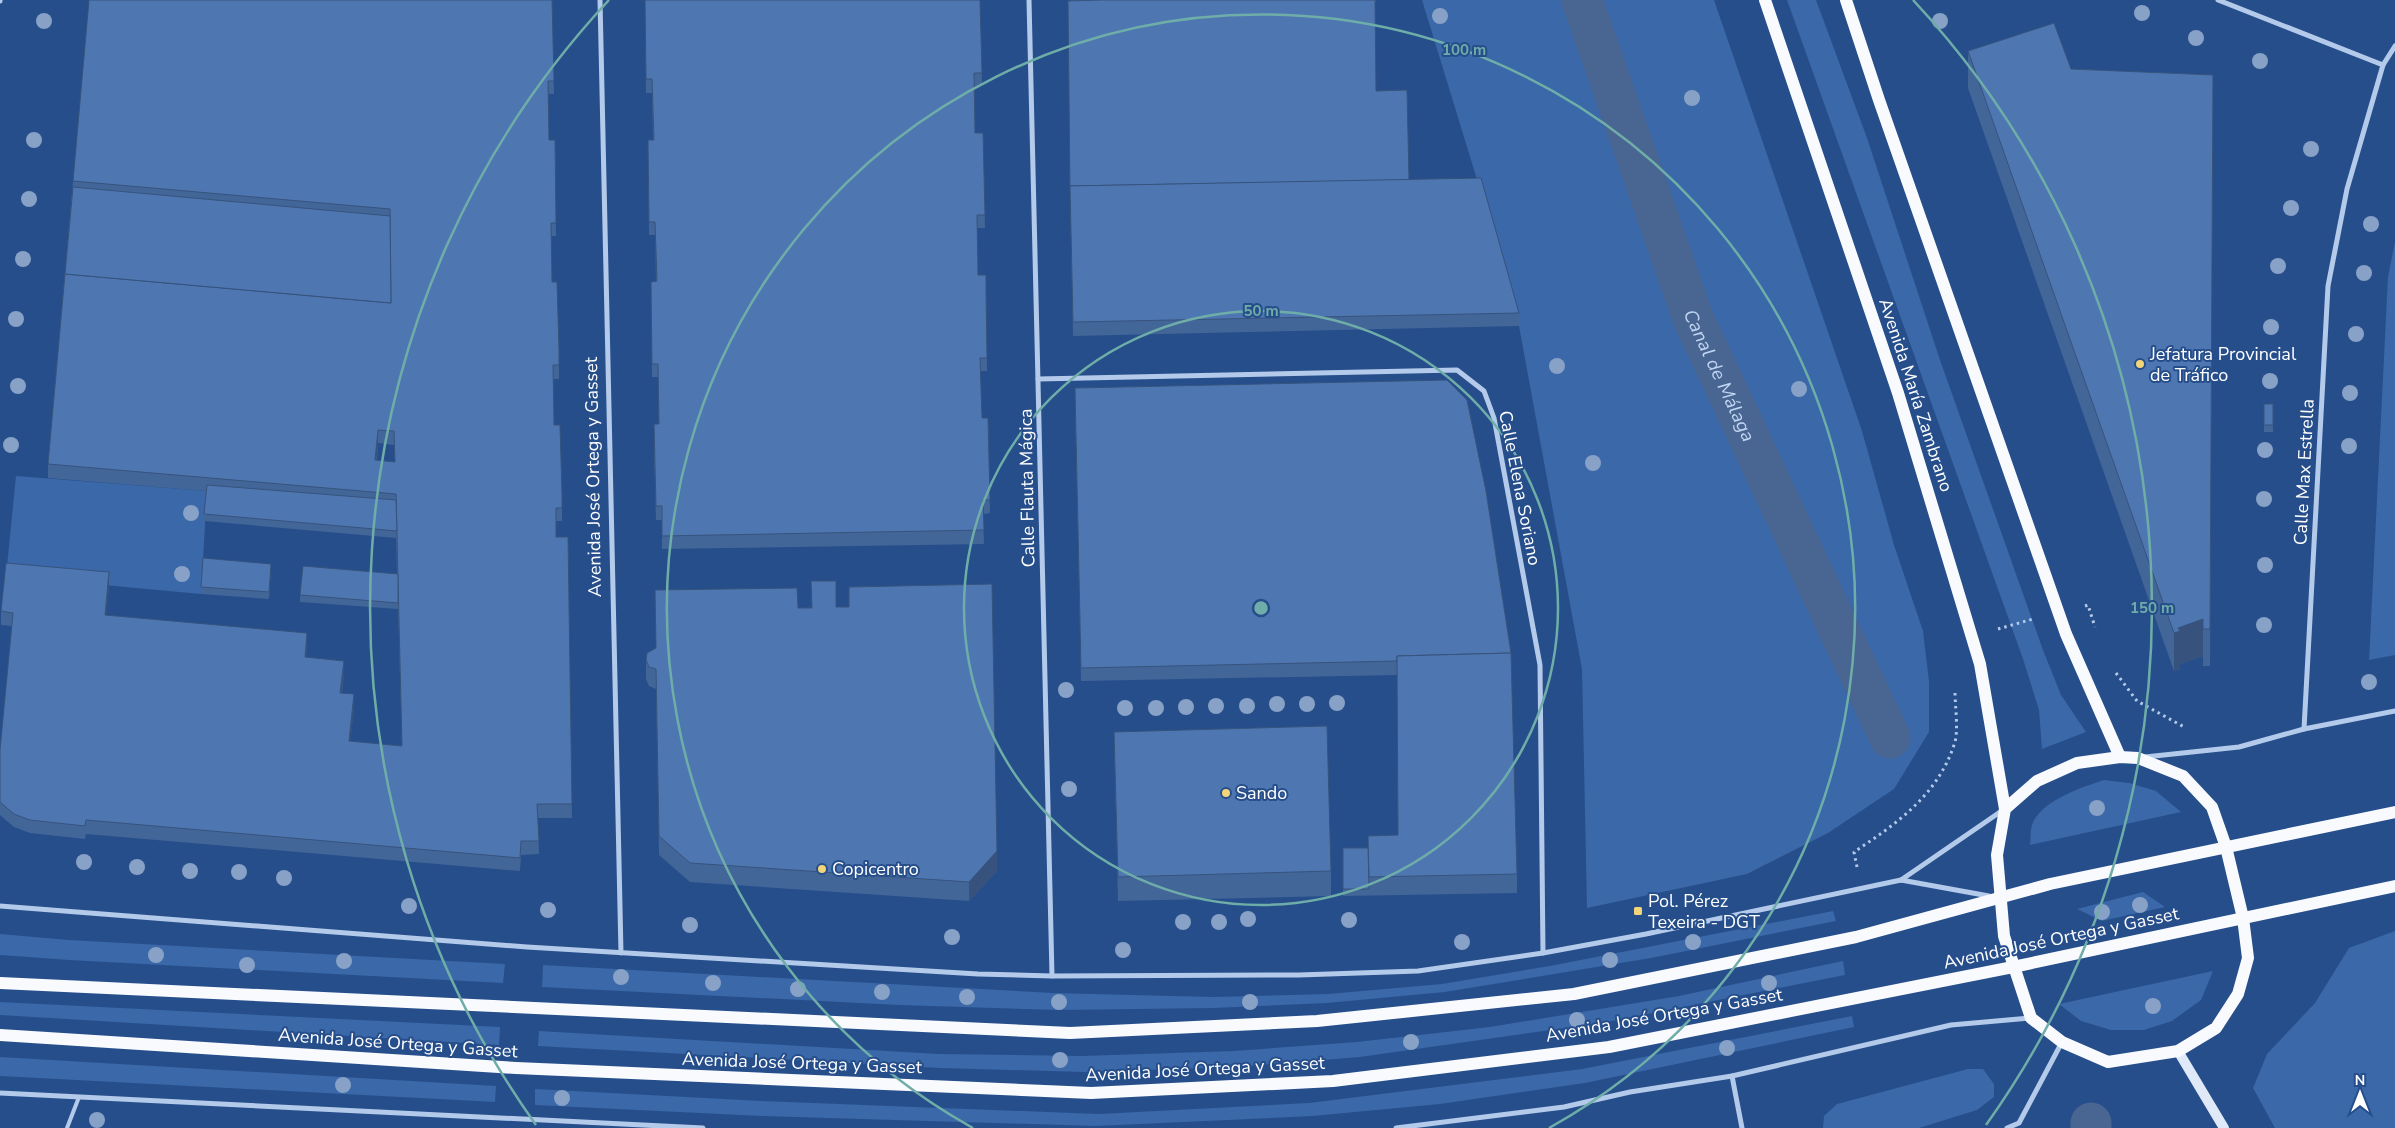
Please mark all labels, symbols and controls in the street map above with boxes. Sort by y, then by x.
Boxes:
text: 100 m [1442,40,1486,60]
street label: Avenida María Zambrano [1873,295,1959,495]
text: 50 m [1243,301,1279,321]
water label: Canal de Málaga [1677,306,1761,446]
place label: Jefatura Provincial de Tráfico [2149,342,2297,387]
street label: Avenida José Ortega y Gasset [579,356,607,597]
marker: Jefatura Provincial de Tráfico [2134,358,2146,370]
street label: Calle Max Estrella [2288,398,2320,546]
street label: Calle Flauta Mágica [1014,408,1040,568]
street label: Calle Elena Soriano [1493,409,1547,567]
text: 150 m [2130,598,2174,618]
centre of rings [1252,599,1270,617]
place label: Sando [1236,781,1287,805]
marker: Sando [1220,787,1232,799]
place label: Copicentro [832,857,919,881]
marker: Copicentro [816,863,828,875]
place label: Pol. Pérez Texeira - DGT [1648,889,1760,934]
street label: Avenida José Ortega y Gasset [1941,901,2182,975]
marker: Pol. Pérez Texeira - DGT [1632,905,1644,917]
street label: Avenida José Ortega y Gasset [1544,982,1785,1048]
street label: Avenida José Ortega y Gasset [277,1023,519,1063]
street label: Avenida José Ortega y Gasset [682,1047,923,1079]
street label: Avenida José Ortega y Gasset [1085,1051,1326,1087]
north arrow [2335,1068,2385,1118]
text: N [2355,1071,2365,1090]

